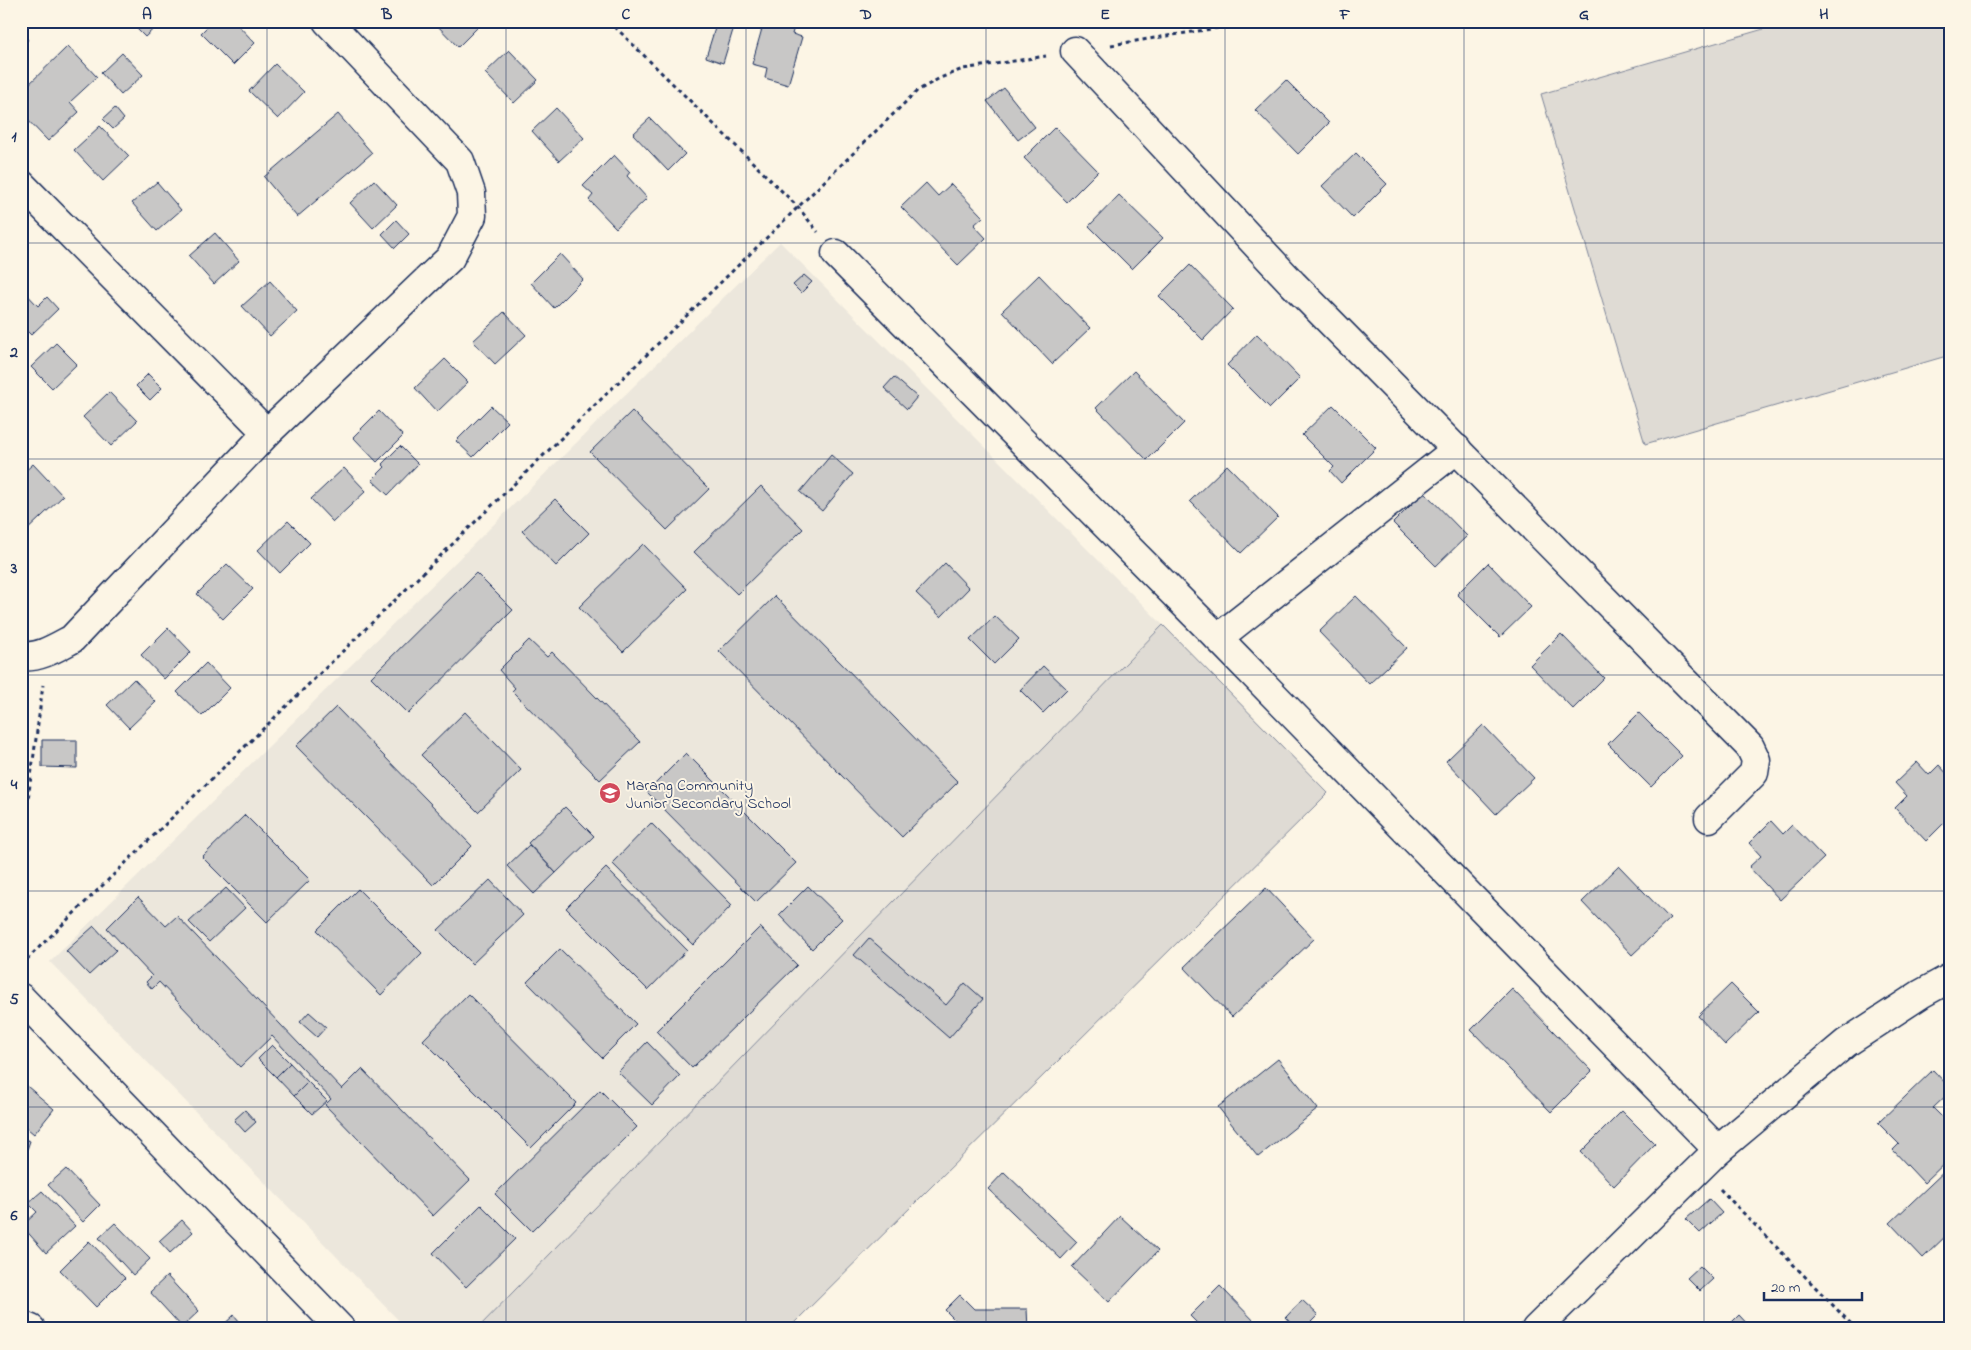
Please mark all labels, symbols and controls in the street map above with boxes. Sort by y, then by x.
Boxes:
text: A [142,3,152,27]
text: B [381,3,393,27]
text: C [622,3,631,27]
text: D [859,3,872,27]
text: E [1100,3,1110,27]
text: F [1339,3,1351,27]
text: G [1579,3,1589,27]
text: H [1819,3,1829,27]
text: 1 [11,125,17,149]
text: 2 [9,341,18,365]
text: 3 [10,557,18,581]
text: 4 [10,773,18,797]
place label: Marang Community Junior Secondary School [626,774,791,816]
school or university icon: Marang Community Junior Secondary School [598,781,622,805]
text: 5 [9,988,19,1012]
text: 6 [9,1204,18,1228]
scale bar [1764,1270,1861,1302]
text: 20 m [1771,1277,1801,1299]

